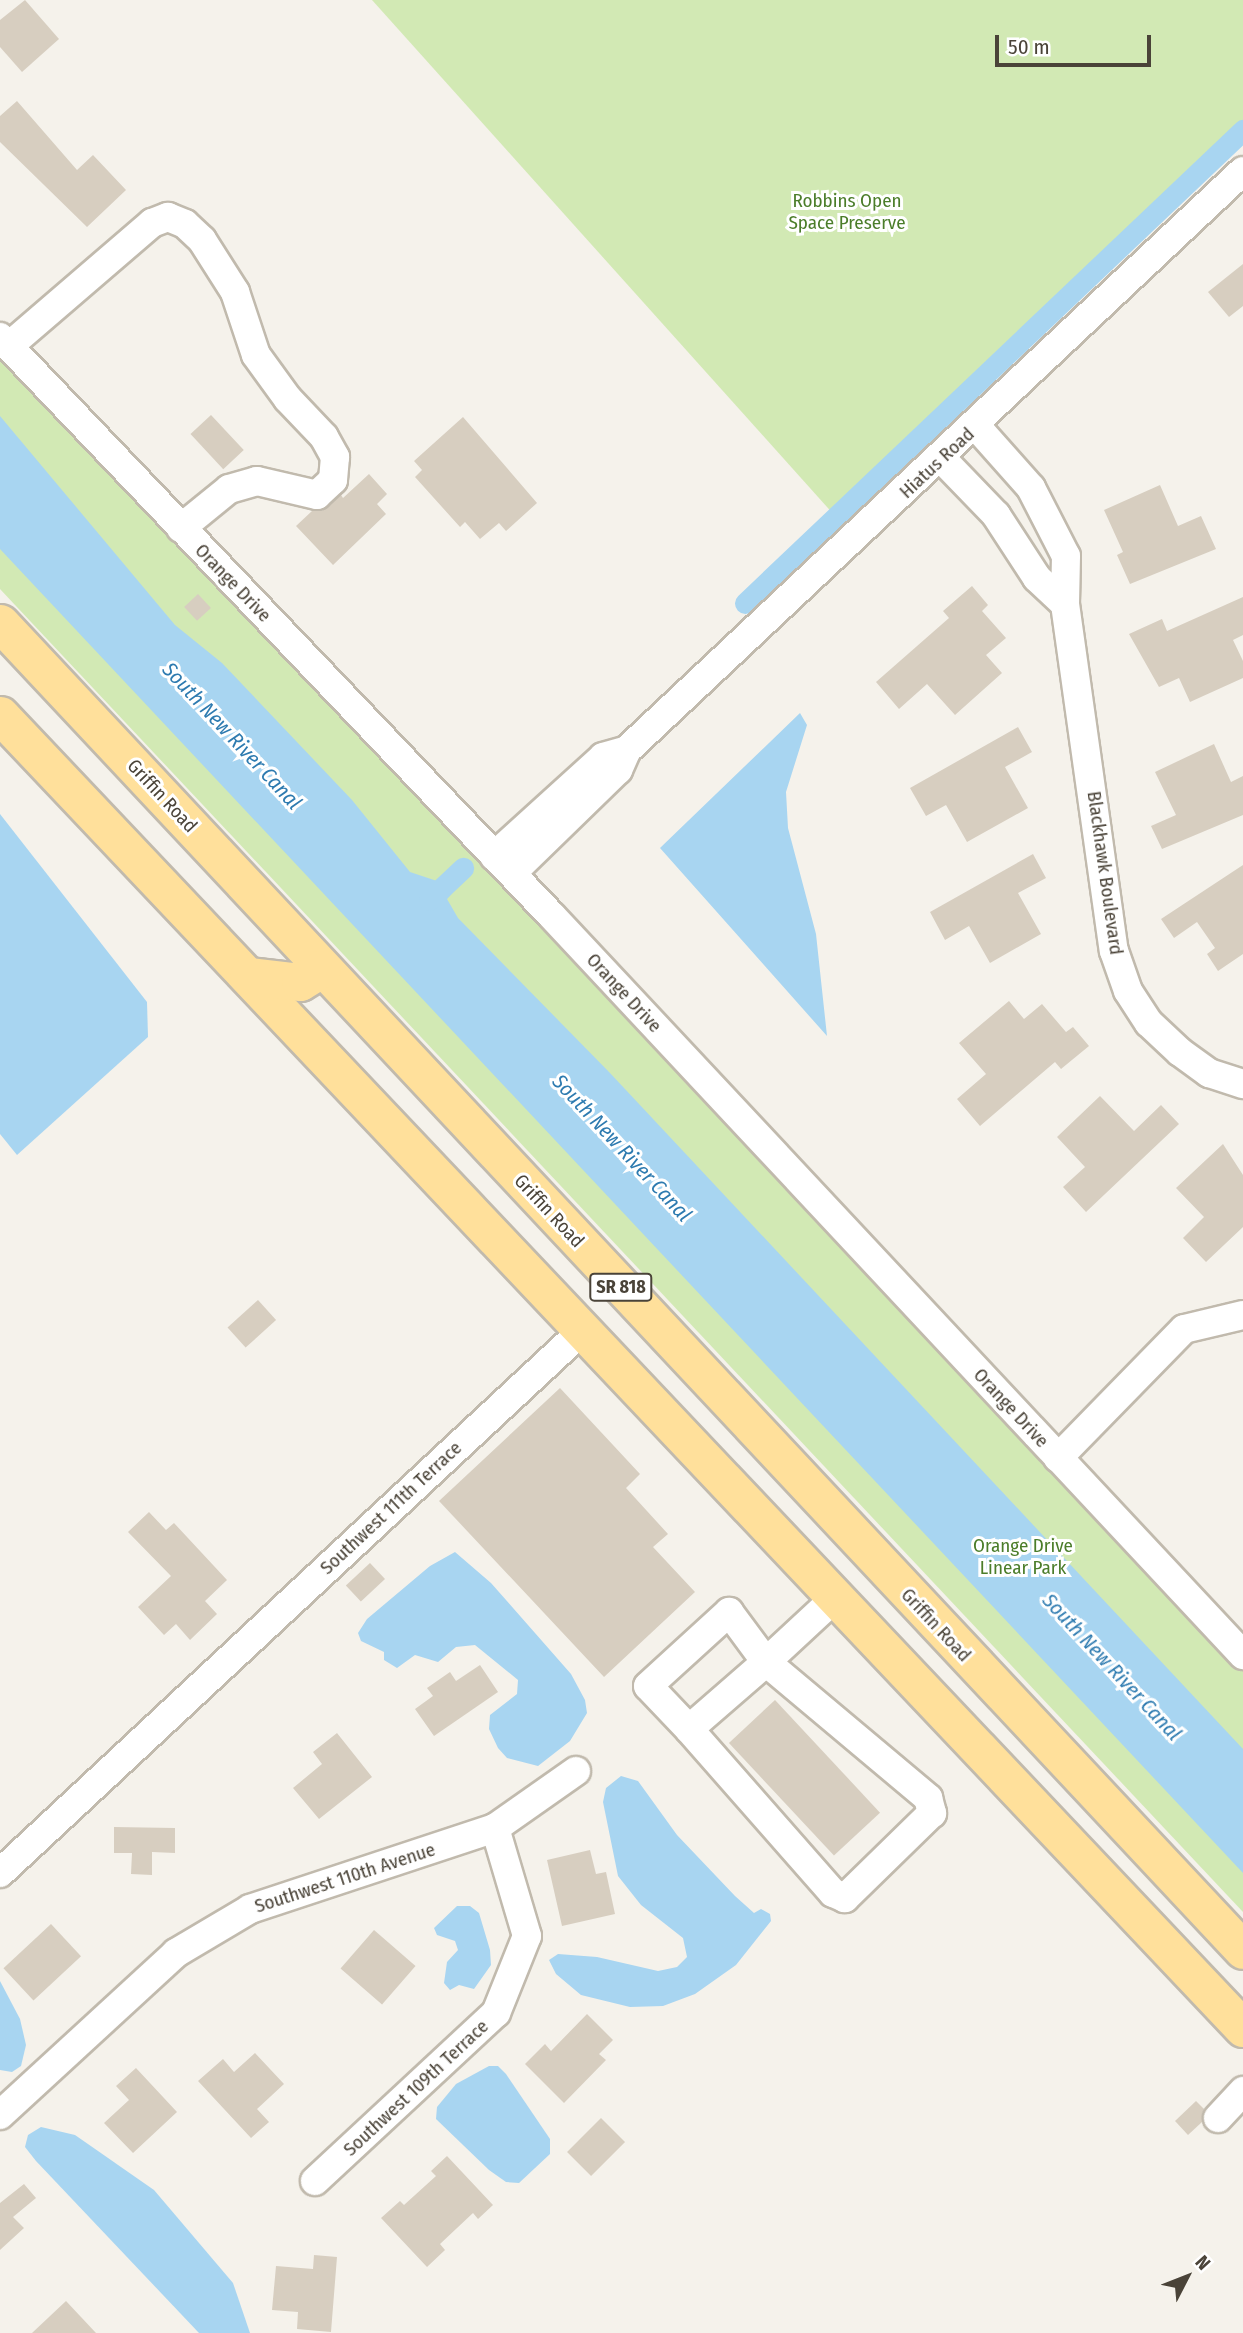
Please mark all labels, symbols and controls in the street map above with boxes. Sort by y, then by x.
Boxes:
scale bar [998,21,1154,65]
text: 50 m [1008,34,1050,60]
park label: Robbins Open Space Preserve [788,190,906,234]
street label: Hiatus Road [895,423,979,503]
street label: Orange Drive [190,539,276,627]
water label: South New River Canal [157,657,307,815]
street label: Griffin Road [122,755,202,837]
street label: Blackhawk Boulevard [1082,790,1128,956]
street label: Orange Drive [582,949,666,1037]
water label: South New River Canal [547,1069,697,1227]
street label: Griffin Road [509,1170,589,1252]
road number: SR 818 [588,1272,654,1302]
street label: Orange Drive [969,1364,1053,1452]
street label: Southwest 111th Terrace [316,1437,466,1579]
park label: Orange Drive Linear Park [973,1535,1073,1579]
street label: Griffin Road [896,1584,976,1666]
water label: South New River Canal [1037,1588,1187,1746]
street label: Southwest 110th Avenue [252,1838,438,1918]
street label: Southwest 109th Terrace [339,2015,493,2161]
north arrow [1152,2242,1222,2312]
text: N [1191,2251,1215,2275]

